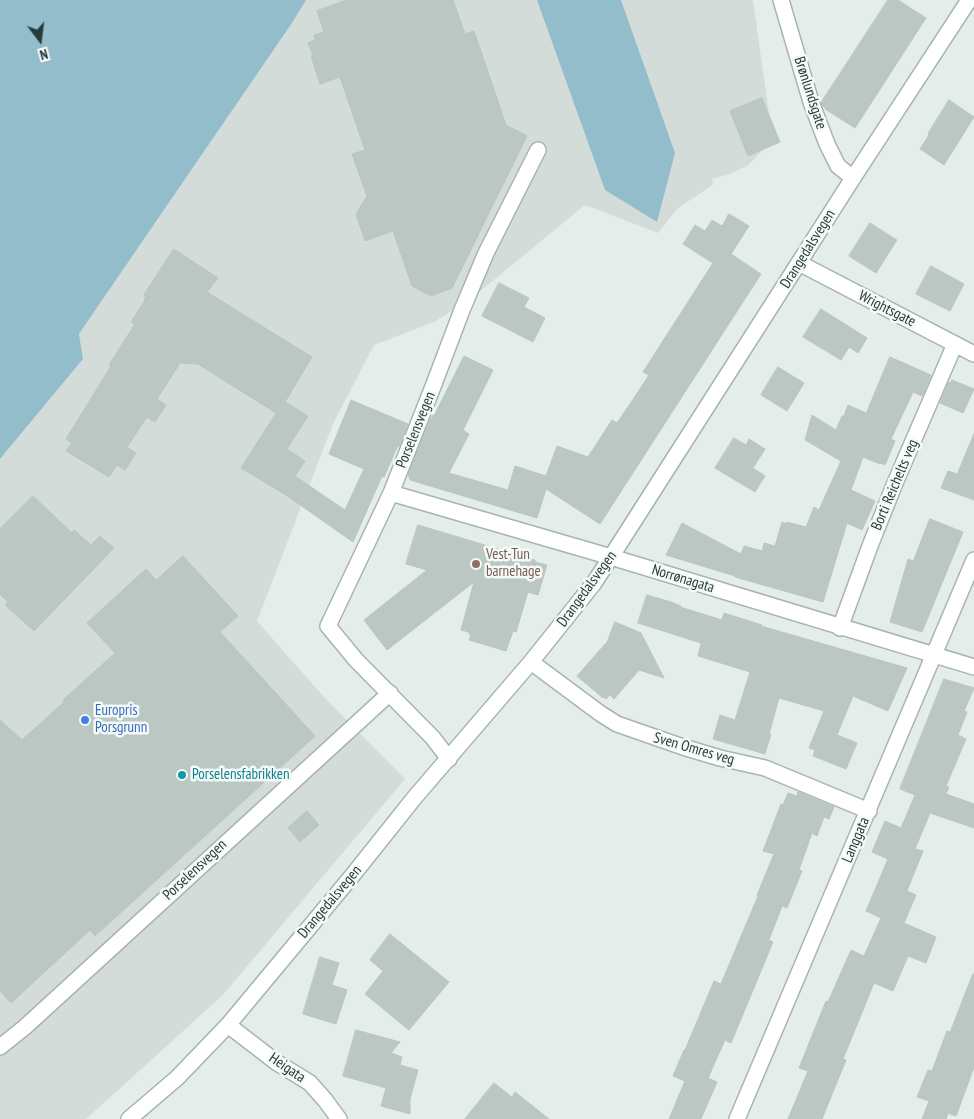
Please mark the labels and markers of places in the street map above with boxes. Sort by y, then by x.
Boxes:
place label: Vest-Tun barnehage [486,546,541,581]
marker: Vest-Tun barnehage [470,558,482,570]
place label: Europris Porsgrunn [95,702,147,737]
marker: Europris Porsgrunn [79,714,91,726]
place label: Porselensfabrikken [192,766,290,784]
marker: Porselensfabrikken [176,769,188,781]

